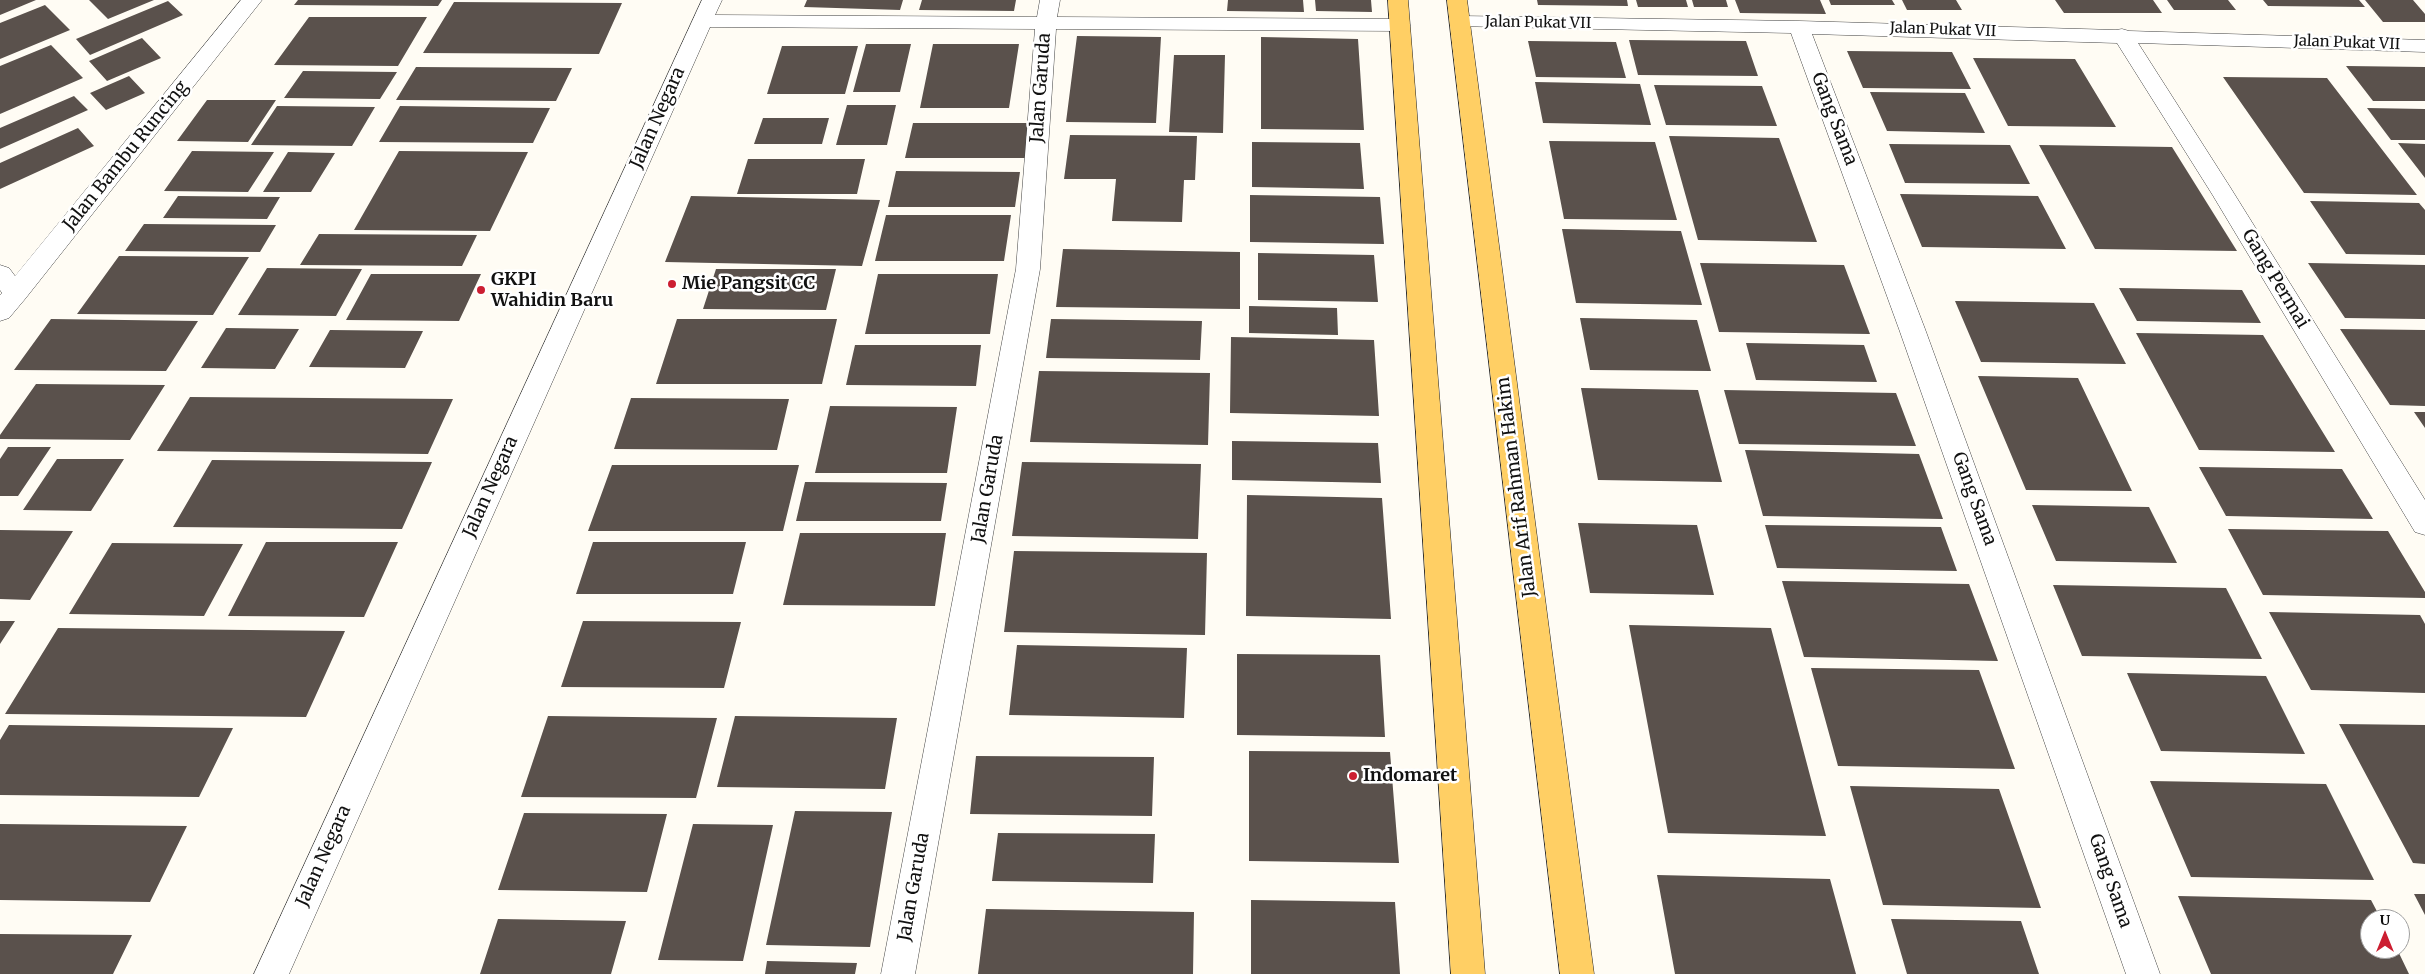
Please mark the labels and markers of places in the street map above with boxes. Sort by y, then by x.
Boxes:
place label: GKPI Wahidin Baru [491,269,613,312]
place label: Mie Pangsit CC [682,273,816,295]
marker: Mie Pangsit CC [666,278,678,290]
marker: GKPI Wahidin Baru [475,284,487,296]
place label: Indomaret [1363,765,1457,787]
marker: Indomaret [1347,770,1359,782]

